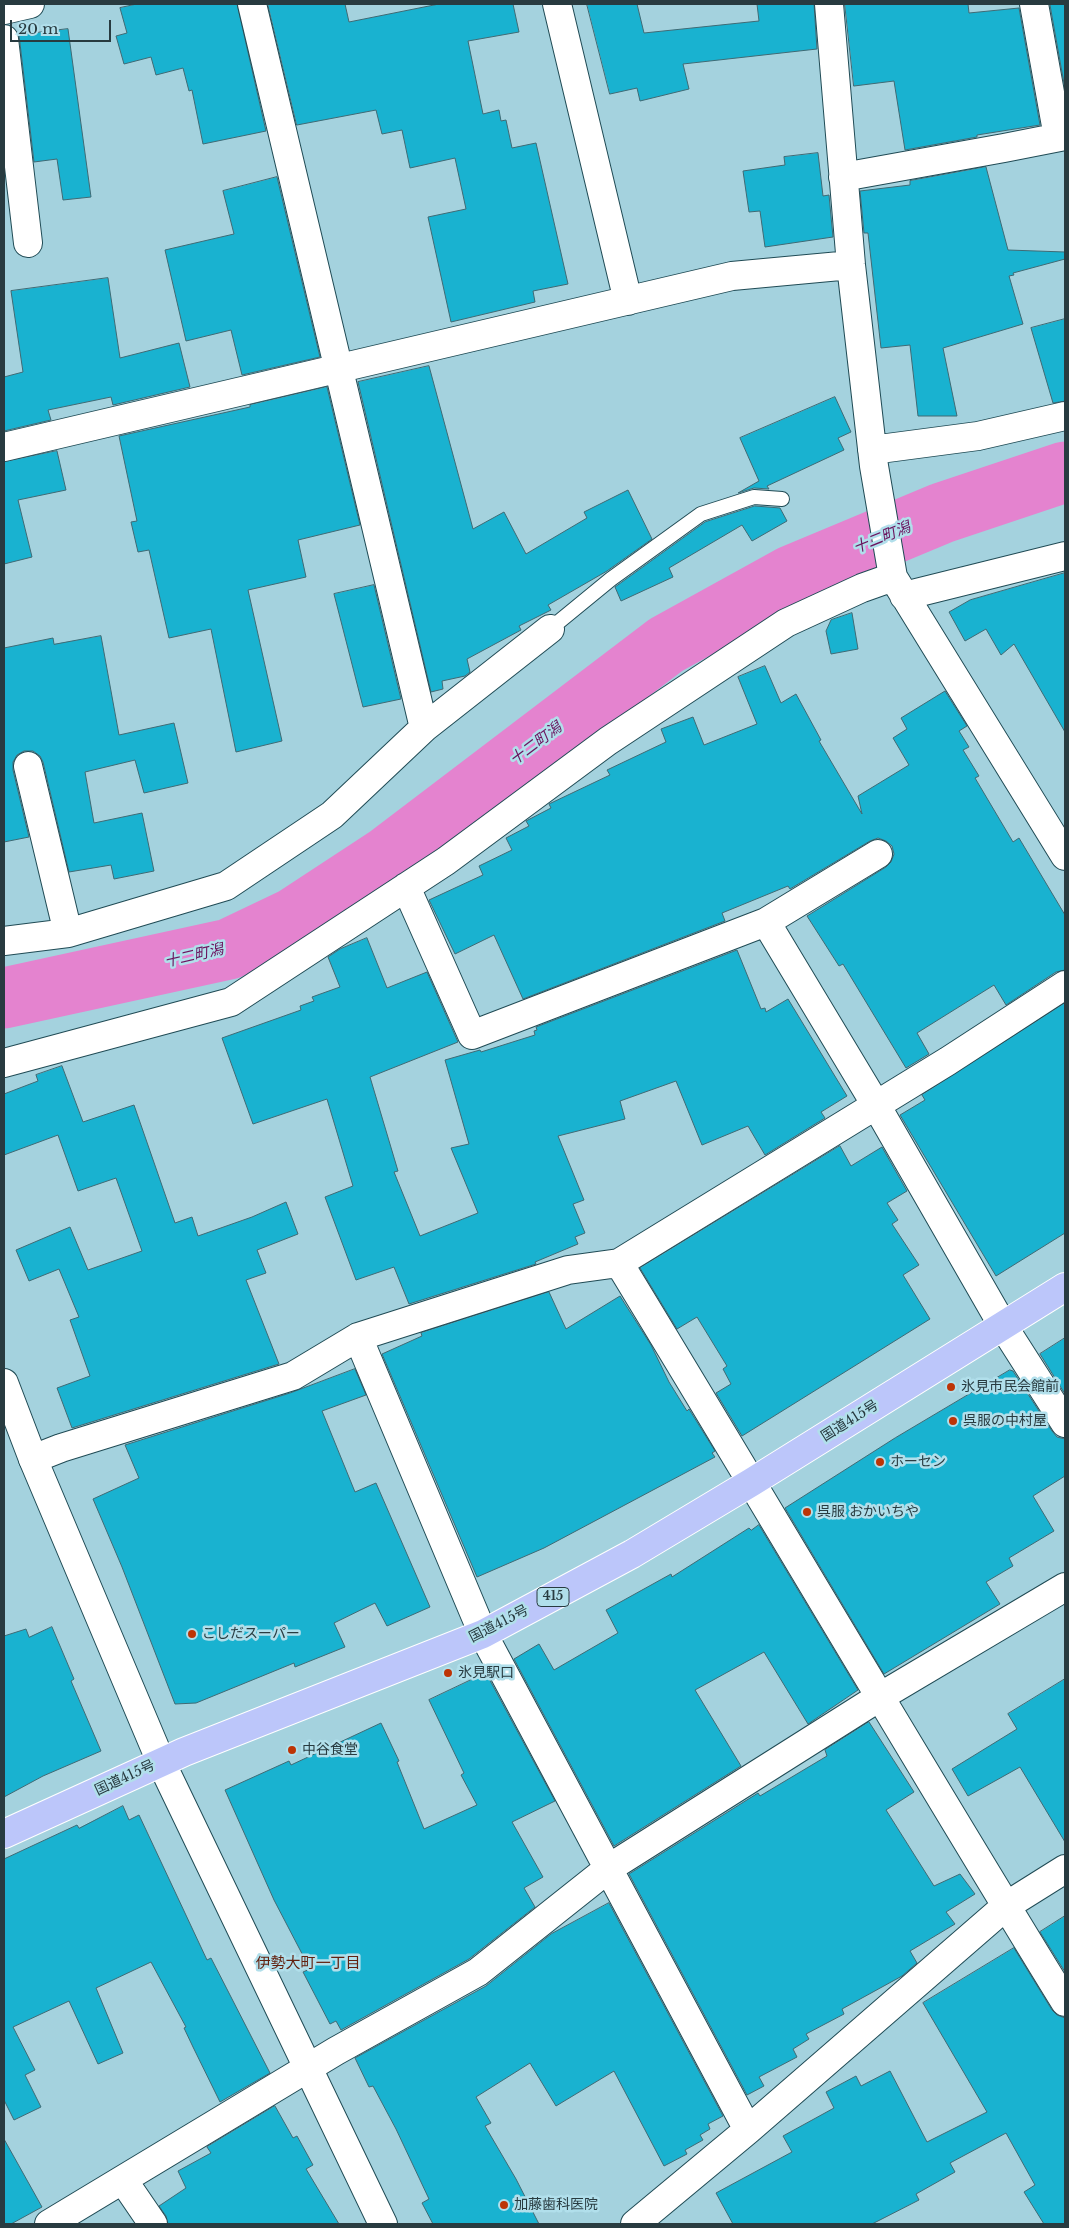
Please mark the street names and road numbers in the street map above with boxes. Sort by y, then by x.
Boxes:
street label: 国道415号 [818,1397,882,1445]
road number: 415 [537,1588,569,1606]
street label: 国道415号 [467,1602,531,1646]
street label: 国道415号 [92,1757,158,1799]

